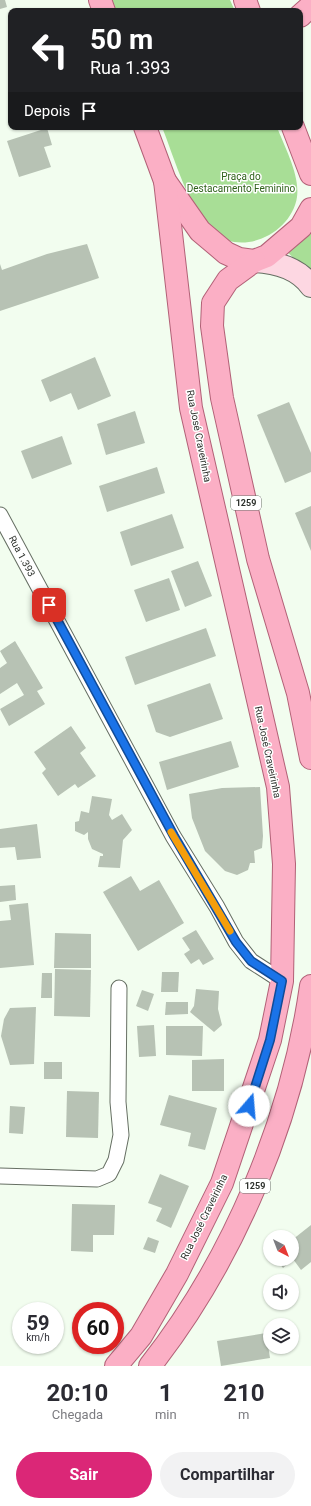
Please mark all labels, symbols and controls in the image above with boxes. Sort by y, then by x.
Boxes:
text: 50 m [90,23,153,56]
icon: left [24,24,76,76]
text: Rua 1.393 [90,57,170,78]
icon: arrive [78,100,100,122]
text: Depois [24,102,70,120]
park label: Praça do Destacamento Feminino [187,171,296,194]
street label: Rua José Craveirinha [185,389,213,483]
road number: 1259 [231,496,261,510]
street label: Rua 1.393 [7,534,37,578]
pin [32,588,66,622]
icon: arrive [38,594,60,616]
street label: Rua José Craveirinha [253,705,283,799]
position arrow [228,1085,270,1127]
street label: Rua José Craveirinha [179,1173,229,1261]
road number: 1259 [240,1179,270,1193]
north arrow [263,1230,299,1266]
map controls [263,1230,299,1354]
button: sound [263,1274,299,1310]
speed limit sign: 60 [72,1302,124,1354]
text: 59 [27,1311,49,1335]
button: layers [263,1318,299,1354]
text: km/h [26,1332,50,1343]
text: 20:10 [47,1379,108,1407]
text: 1 [159,1379,173,1407]
text: 210 [223,1379,264,1407]
text: Chegada [52,1407,103,1422]
text: min [155,1407,177,1422]
text: m [238,1407,250,1422]
button: Sair [16,1452,152,1498]
button: Compartilhar [160,1452,295,1498]

